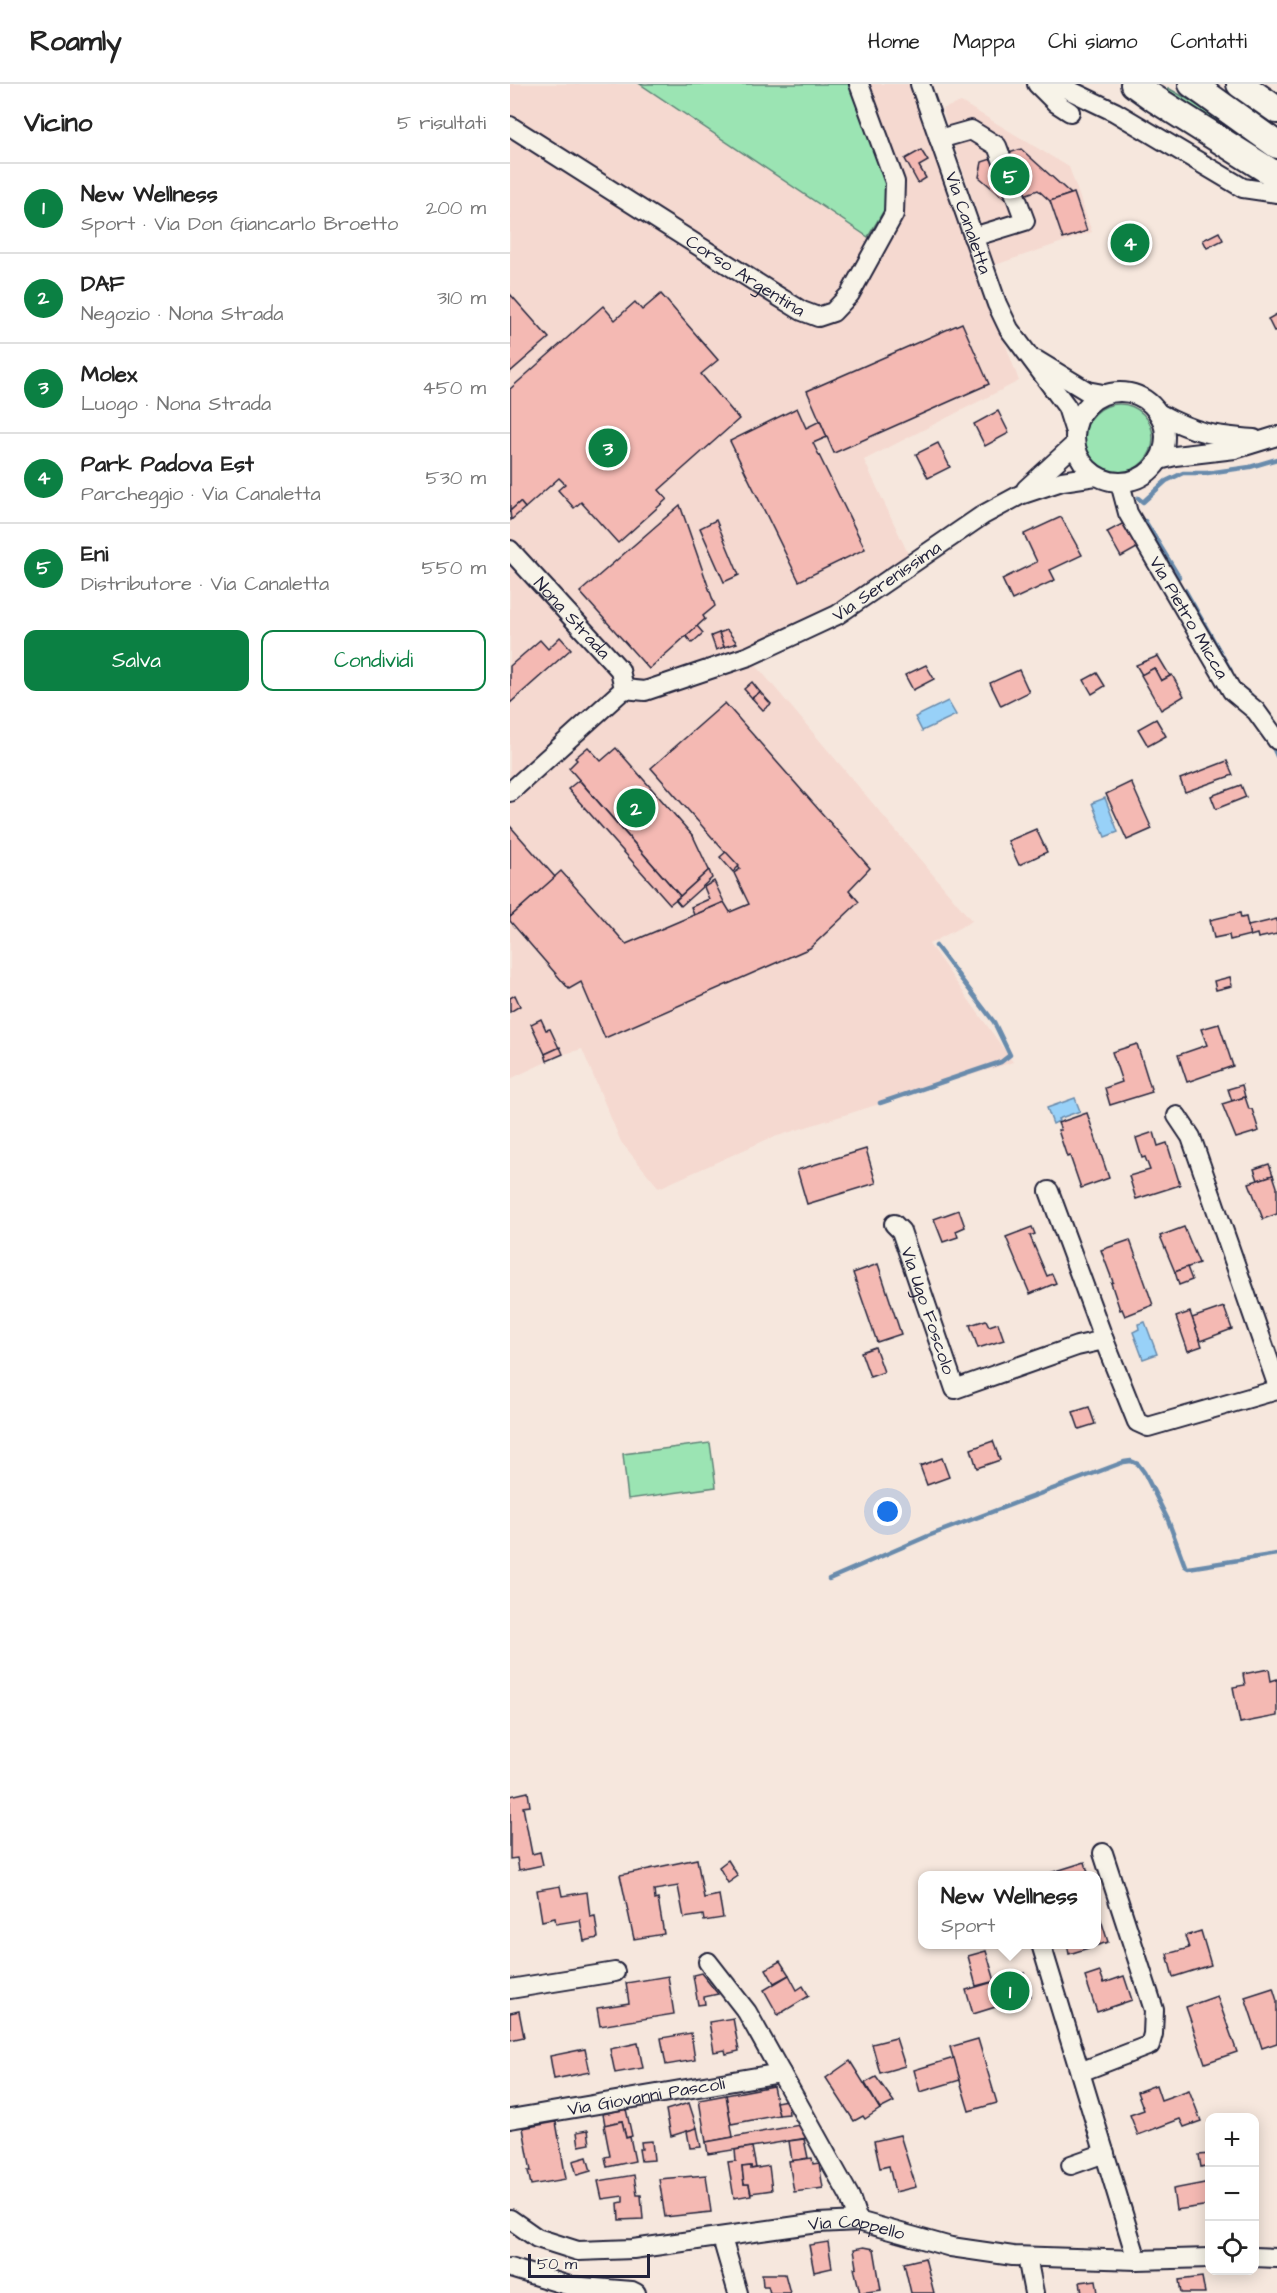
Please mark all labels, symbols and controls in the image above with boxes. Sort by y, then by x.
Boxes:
text: Roamly [30,22,122,61]
text: Home [868,27,920,56]
text: Mappa [953,27,1015,56]
text: Chi siamo [1048,27,1137,56]
text: Contatti [1170,27,1247,56]
text: Vicino [24,105,92,141]
text: 5 risultati [397,109,486,137]
pin: 5 [990,154,1030,199]
street label: Via Canaletta [939,168,998,277]
text: New Wellness [81,179,218,210]
text: 1 [42,194,45,222]
text: 200 m [426,194,486,222]
text: Sport · Via Don Giancarlo Broetto [81,210,398,238]
pin: 4 [1110,220,1150,266]
street label: Corso Argentina [681,229,810,323]
text: DAF [81,269,125,300]
text: 2 [38,284,49,312]
text: 310 m [437,284,486,312]
text: Negozio · Nona Strada [81,300,283,328]
text: Molex [81,359,137,390]
text: 3 [38,374,49,402]
text: 450 m [422,374,486,402]
text: Luogo · Nona Strada [81,390,271,418]
pin: 3 [588,426,628,470]
text: Park Padova Est [81,449,254,480]
text: 4 [37,464,50,492]
text: 530 m [425,464,486,492]
text: Parcheggio · Via Canaletta [81,480,321,508]
street label: Via Serenissima [827,535,946,628]
text: Eni [81,539,108,570]
street label: Via Pietro Micca [1143,552,1234,684]
text: 5 [36,554,51,582]
text: 550 m [421,554,486,582]
text: Distributore · Via Canaletta [81,570,329,598]
street label: Nona Strada [528,572,616,665]
button: Salva [24,630,249,691]
button: Condividi [261,630,486,691]
pin: 2 [616,786,656,830]
street label: Via Ugo Foscolo [894,1244,961,1378]
your location [873,1497,902,1526]
popup [918,1871,1101,1949]
text: New Wellness [941,1881,1078,1912]
text: Sport [941,1912,995,1940]
pin: 1 [990,1968,1030,2014]
street label: Via Giovanni Pascoli [566,2071,727,2122]
map controls [1205,2113,1259,2275]
button: + [1205,2113,1259,2167]
button: − [1205,2167,1259,2221]
street label: Via Cappello [807,2209,908,2246]
button: locate [1205,2221,1259,2275]
scale bar [528,2251,650,2278]
text: 50 m [537,2253,577,2275]

